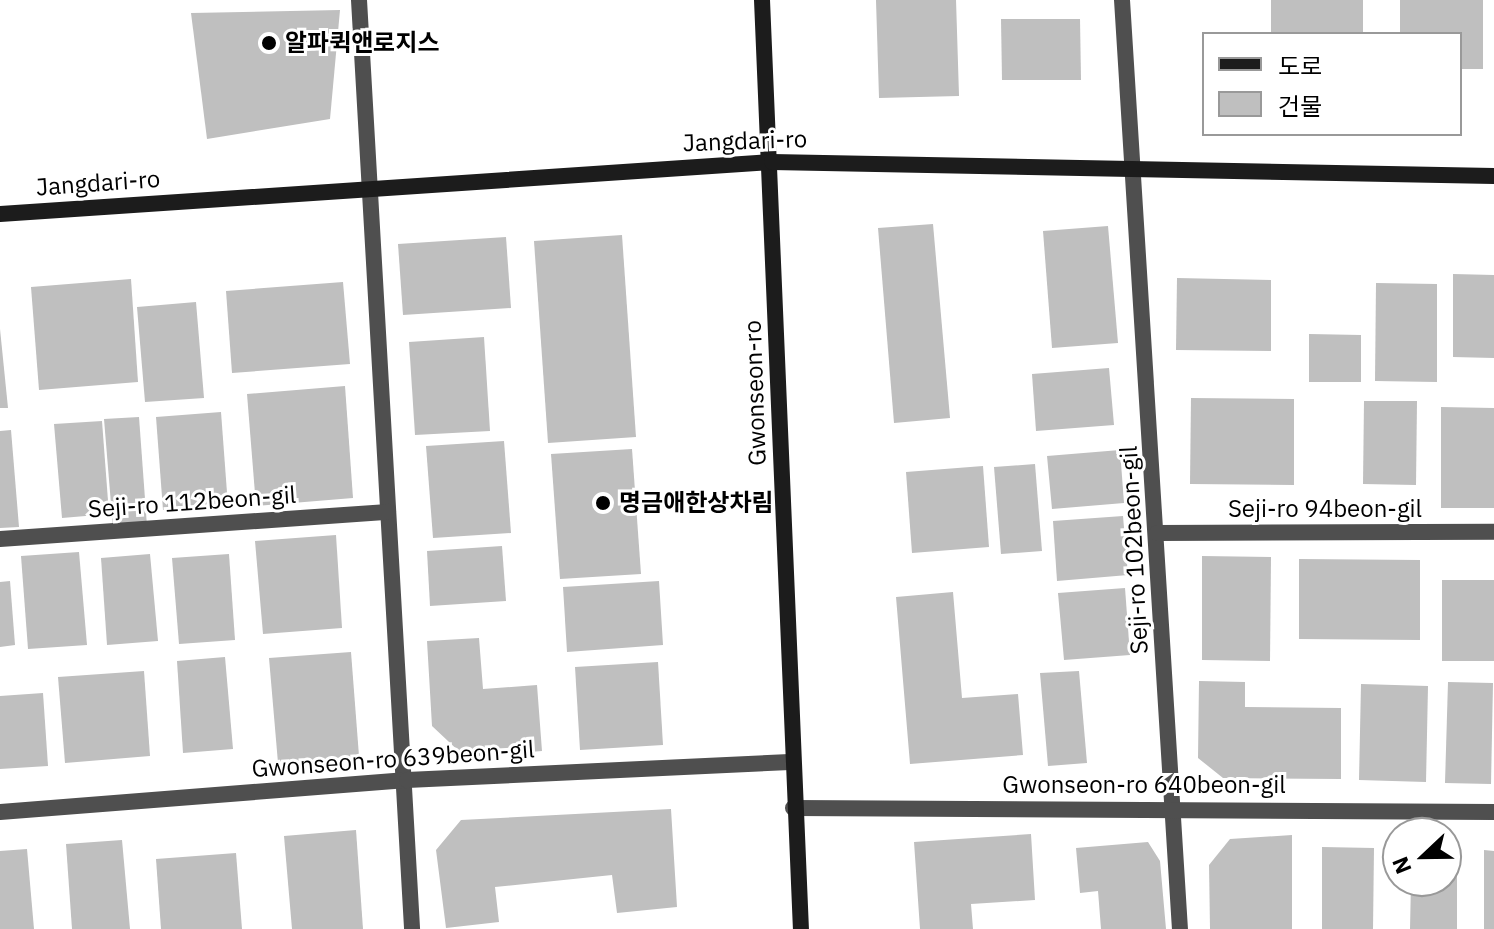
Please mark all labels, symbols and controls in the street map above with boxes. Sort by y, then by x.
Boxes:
place label: 알파퀵앤로지스 [285,29,440,57]
legend [1202,32,1462,136]
marker: 알파퀵앤로지스 [260,34,278,52]
text: 도로 [1278,50,1322,82]
text: 건물 [1278,90,1322,122]
street label: Jangdari-ro [682,124,808,158]
street label: Jangdari-ro [35,164,161,202]
street label: Gwonseon-ro [738,320,772,466]
street label: Seji-ro 102beon-gil [1114,445,1154,655]
street label: Seji-ro 112beon-gil [87,480,297,524]
place label: 명금애한상차림 [619,489,774,517]
marker: 명금애한상차림 [594,494,612,512]
street label: Seji-ro 94beon-gil [1228,495,1422,523]
street label: Gwonseon-ro 639beon-gil [251,735,535,783]
street label: Gwonseon-ro 640beon-gil [1002,771,1286,799]
north arrow [1382,817,1462,897]
text: N [1385,853,1418,878]

